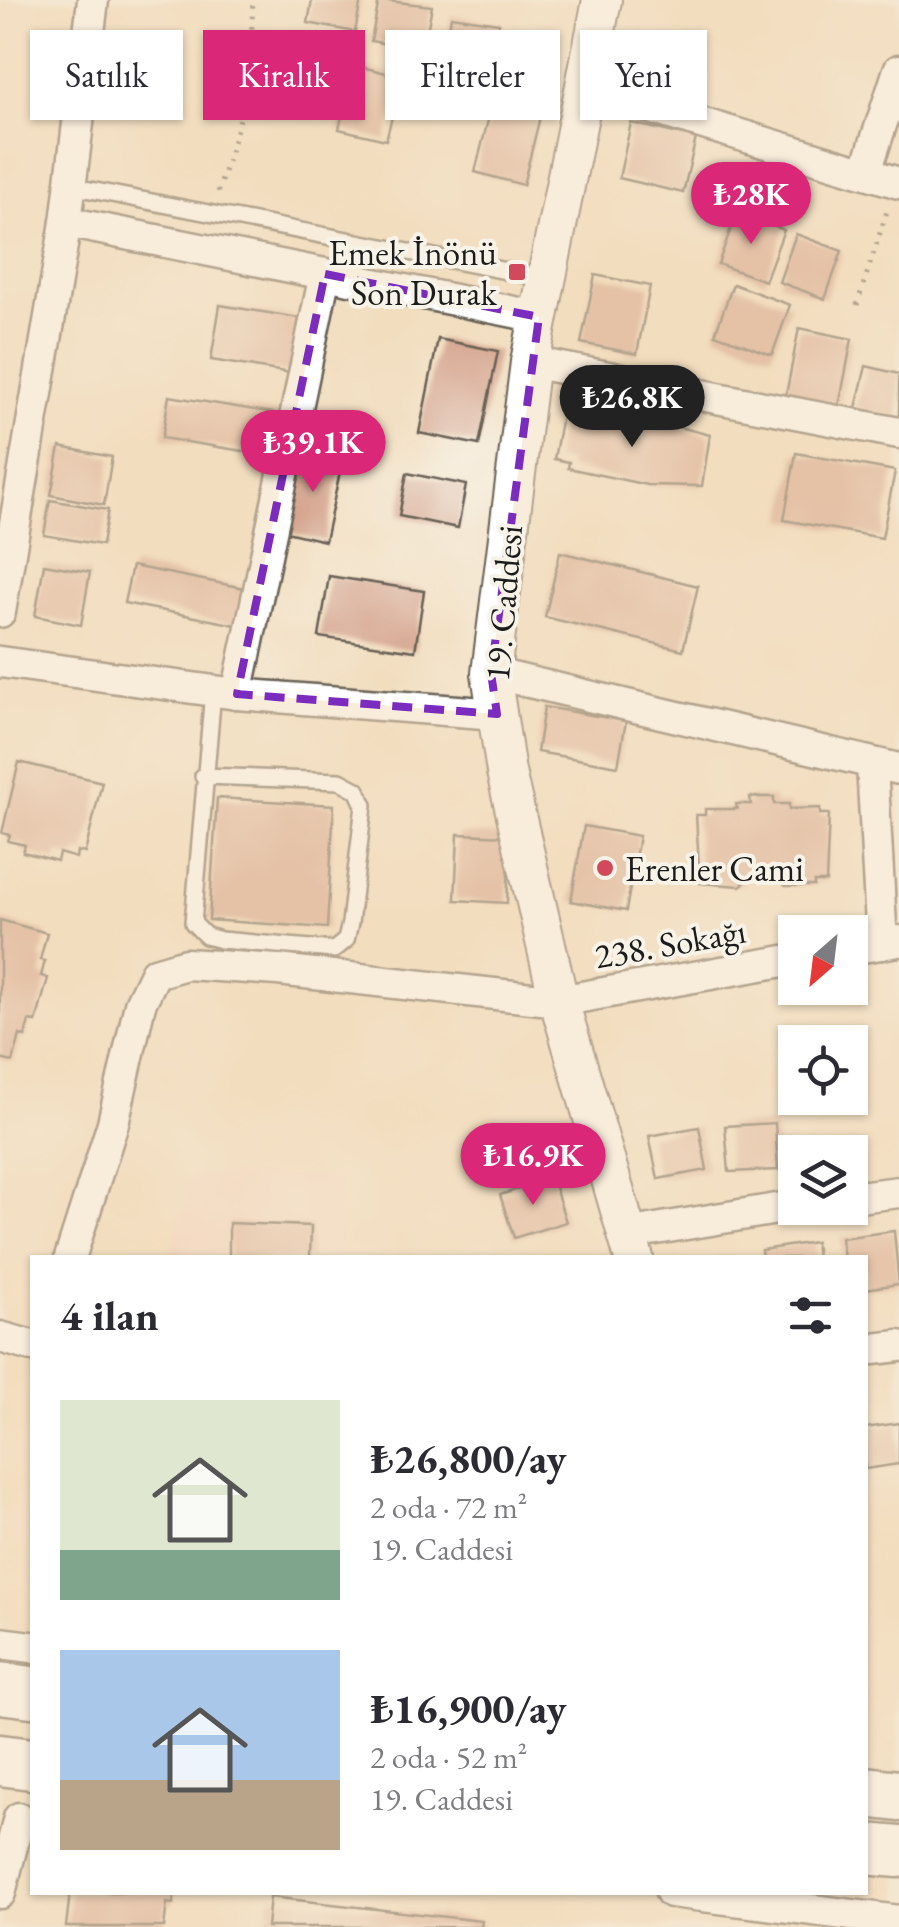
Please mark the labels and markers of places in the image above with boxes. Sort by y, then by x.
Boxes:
pin: ₺28K [692,162,810,247]
place label: Emek İnönü Son Durak [328,230,498,315]
marker: Emek İnönü Son Durak [506,261,528,283]
pin: ₺26.8K [551,365,713,450]
pin: ₺39.1K [232,410,394,495]
place label: Erenler Cami [625,846,804,891]
marker: Erenler Cami [594,857,616,879]
pin: ₺16.9K [452,1123,614,1208]

